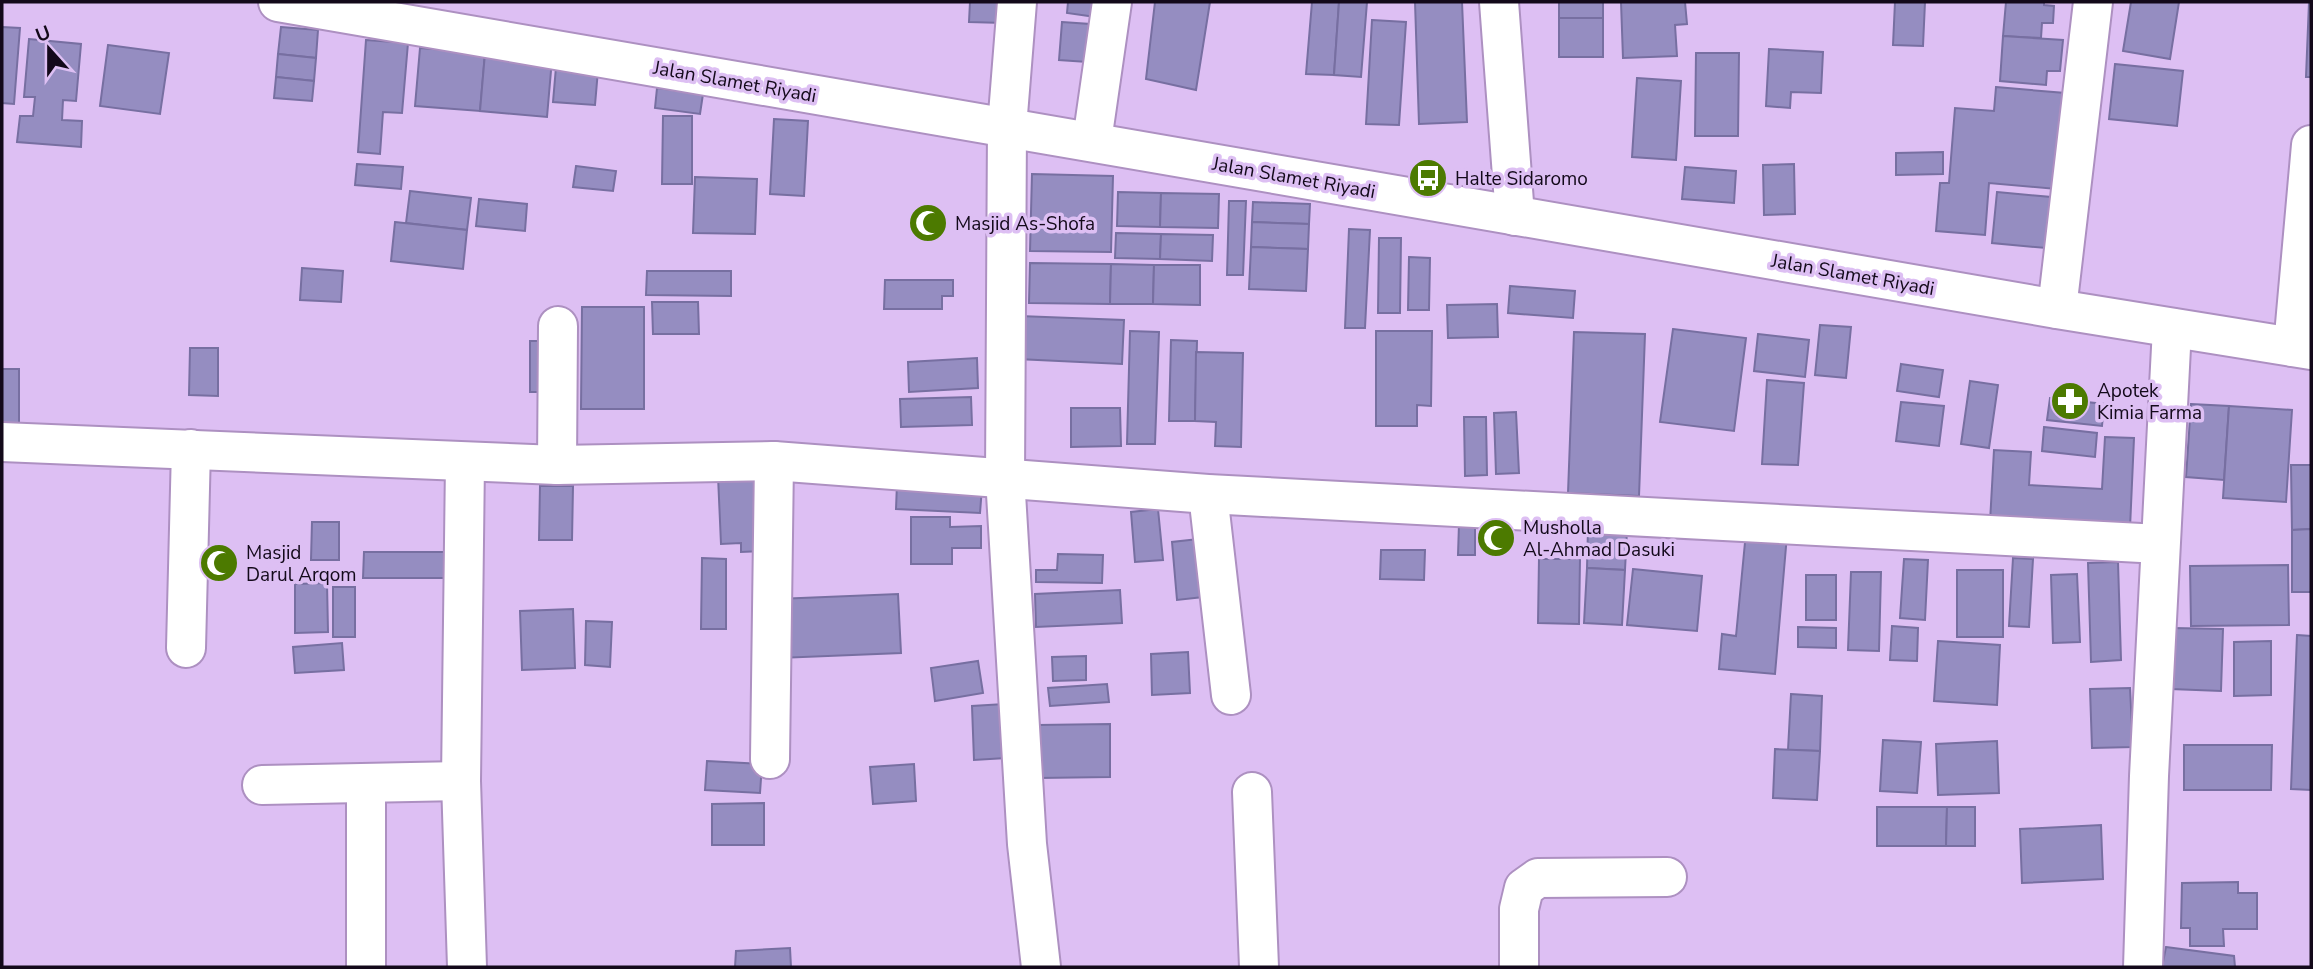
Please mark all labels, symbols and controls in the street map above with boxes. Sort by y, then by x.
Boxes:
north arrow [14,14,84,84]
text: U [32,19,54,49]
street label: Jalan Slamet Riyadi [650,55,818,109]
street label: Jalan Slamet Riyadi [1209,151,1377,205]
bus stop icon: Halte Sidaromo [1407,157,1449,199]
place label: Halte Sidaromo [1455,166,1588,192]
mosque icon: Masjid As-Shofa [907,202,949,244]
place label: Masjid As-Shofa [955,211,1095,237]
street label: Jalan Slamet Riyadi [1768,248,1936,302]
place label: Apotek Kimia Farma [2097,378,2202,426]
pharmacy icon: Apotek Kimia Farma [2049,380,2091,422]
place label: Musholla Al-Ahmad Dasuki [1523,515,1675,563]
mosque icon: Musholla Al-Ahmad Dasuki [1475,517,1517,559]
place label: Masjid Darul Arqom [246,540,357,588]
mosque icon: Masjid Darul Arqom [198,542,240,584]

